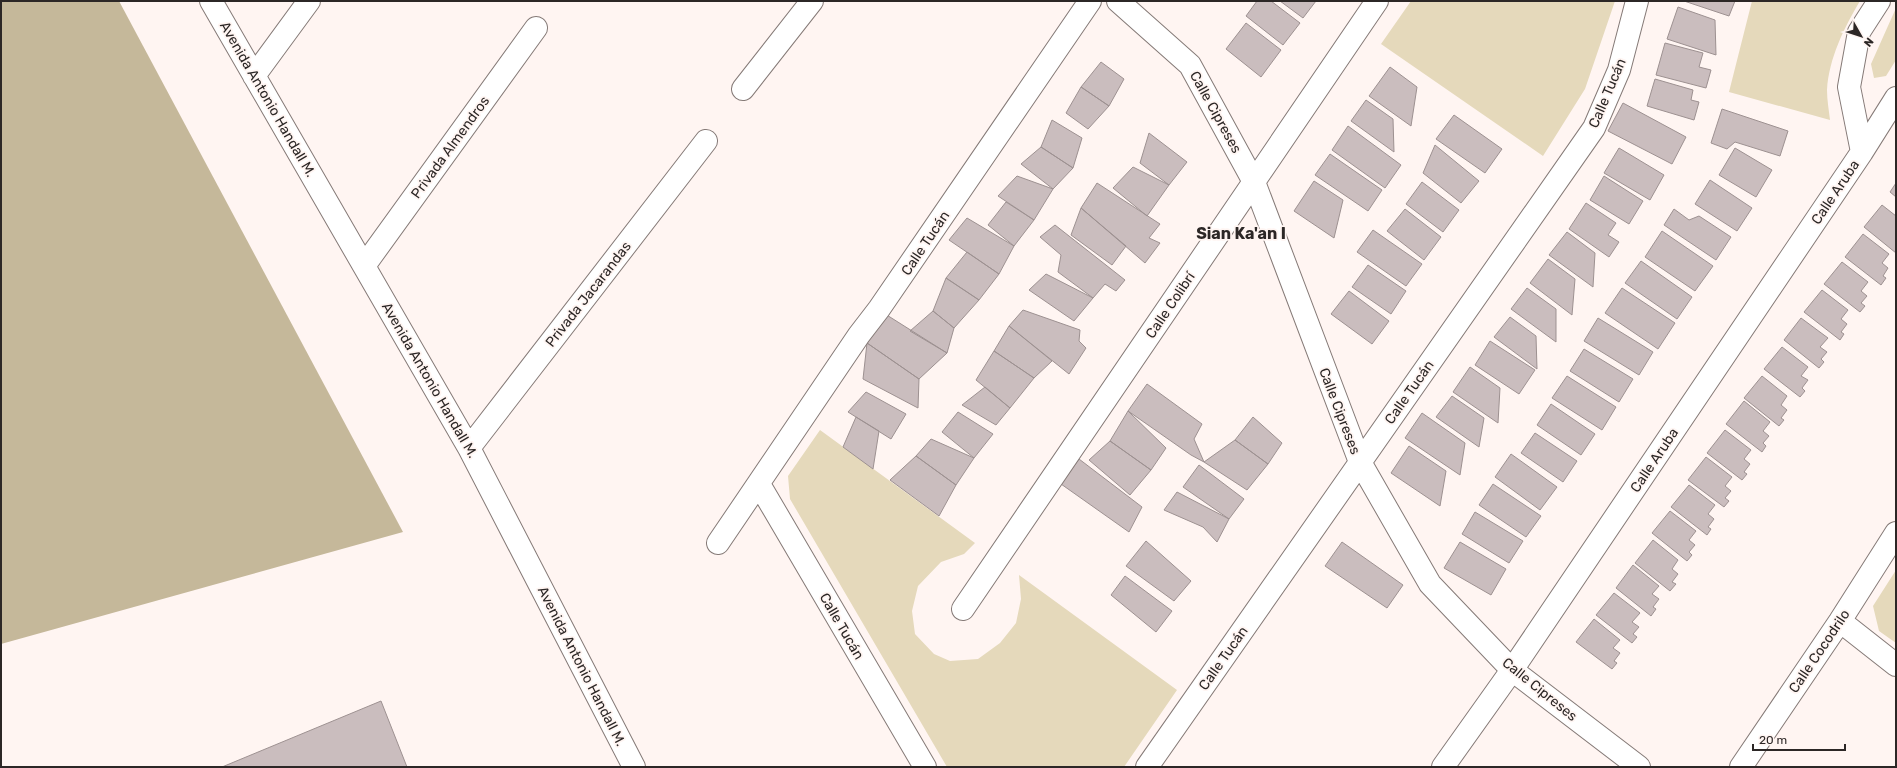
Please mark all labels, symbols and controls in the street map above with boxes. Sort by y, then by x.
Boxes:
north arrow [1841,16,1881,56]
street label: Avenida Antonio Handall M. [216,18,319,180]
text: N [1861,35,1876,49]
street label: Calle Tucán [1585,56,1630,131]
street label: Calle Cipreses [1186,68,1245,156]
street label: Privada Almendros [408,93,493,202]
street label: Calle Aruba [1808,157,1863,228]
street label: Calle Tucán [898,208,953,279]
district label: Sian Ka'an I [1196,224,1286,243]
street label: Privada Jacarandas [542,238,635,350]
street label: Calle Colibrí [1142,268,1199,342]
street label: Avenida Antonio Handall M. [378,299,481,461]
street label: Calle Tucán [1381,357,1438,428]
street label: Calle Cipreses [1315,366,1364,457]
street label: Calle Aruba [1627,425,1682,496]
street label: Avenida Antonio Handall M. [534,584,629,749]
street label: Calle Tucán [816,590,867,663]
street label: Calle Cocodrilo [1785,606,1854,696]
street label: Calle Tucán [1195,623,1252,694]
street label: Calle Cipreses [1499,654,1581,725]
scale bar [1753,726,1845,752]
text: 20 m [1759,733,1787,747]

